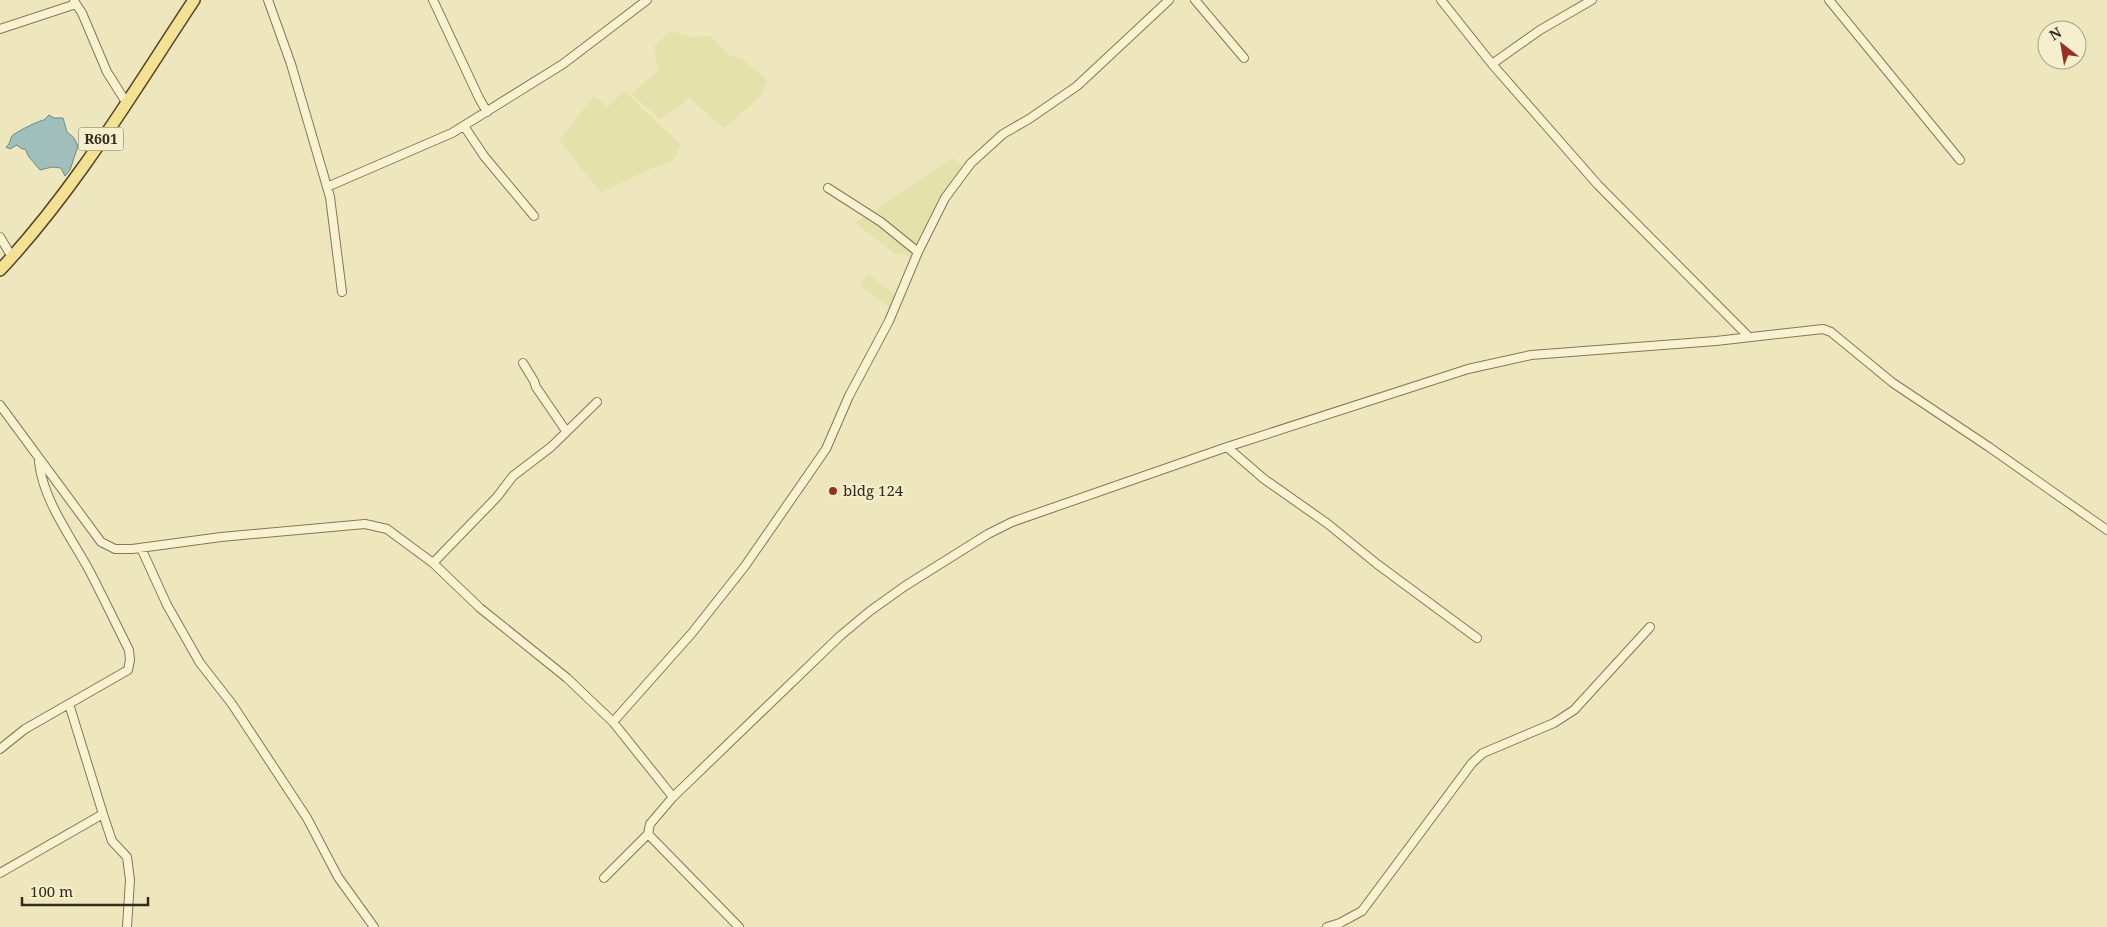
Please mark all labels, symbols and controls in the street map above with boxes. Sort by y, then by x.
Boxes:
north arrow [2037,20,2087,70]
text: N [2045,22,2065,44]
road number: R601 [78,128,124,150]
place label: bldg 124 [843,480,904,500]
marker: bldg 124 [827,485,839,497]
scale bar [22,874,149,906]
text: 100 m [30,881,73,901]

